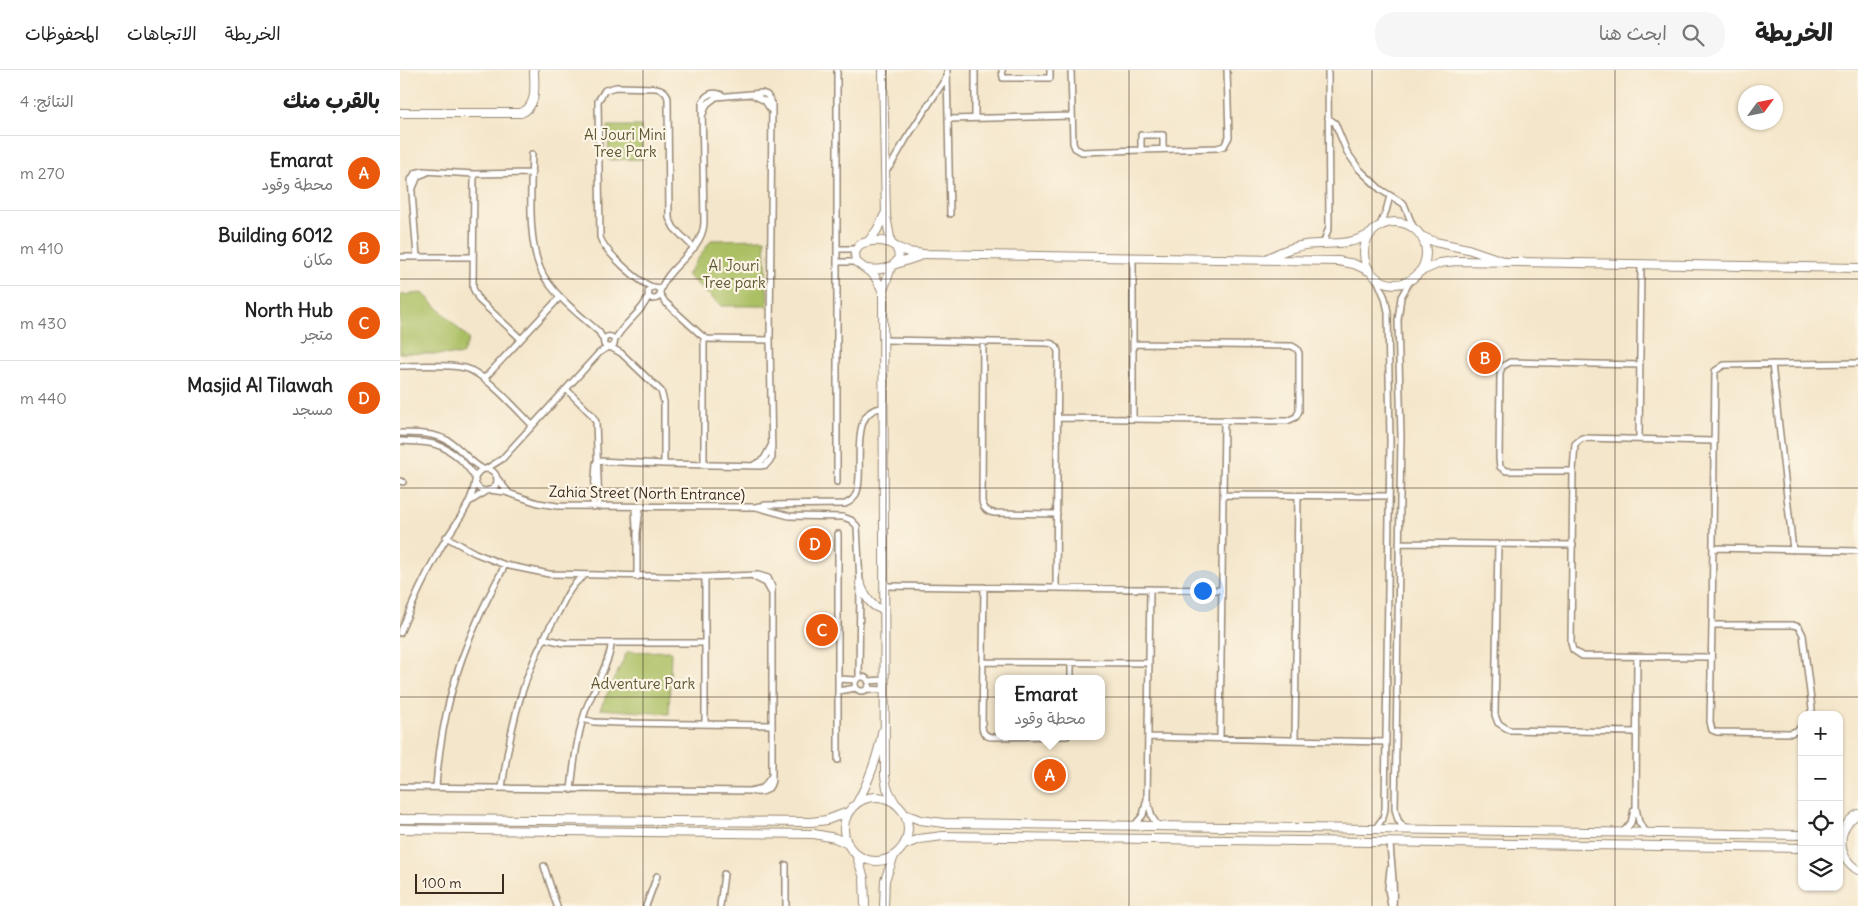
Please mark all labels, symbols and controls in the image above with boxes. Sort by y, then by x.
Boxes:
search box [1375,12,1725,57]
text: الخريطة [1755,17,1833,47]
text: ابحث هنا [1599,21,1667,45]
icon: search [1679,21,1707,49]
text: المحفوظات [25,22,99,45]
text: الاتجاهات [127,22,197,45]
text: الخريطة [225,22,281,45]
north arrow [1738,85,1783,130]
text: بالقرب منك [283,87,380,114]
text: النتائج: 4 [20,91,74,111]
park label: Al Jouri Mini Tree Park [584,125,666,161]
text: Emarat [270,148,333,172]
text: 270 m [20,163,65,183]
text: A [359,163,369,183]
text: محطة وقود [261,174,333,194]
text: Building 6012 [218,223,333,247]
text: 410 m [20,238,64,258]
text: B [359,238,369,258]
text: مكان [303,249,333,269]
park label: Al Jouri Tree park [702,256,766,292]
text: North Hub [244,298,333,322]
text: 430 m [20,313,67,333]
text: C [359,313,369,333]
text: متجر [302,324,333,344]
pin: B [1469,339,1501,377]
text: Masjid Al Tilawah [187,373,333,397]
text: 440 m [20,388,67,408]
text: D [358,388,370,408]
text: مسجد [292,399,333,419]
street label: Zahia Street (North Entrance) [549,482,745,504]
pin: D [799,525,831,563]
your location [1190,578,1216,604]
pin: C [806,611,838,649]
park label: Adventure Park [591,674,696,693]
popup [995,675,1105,740]
text: Emarat [1014,682,1078,706]
text: محطة وقود [1014,708,1086,728]
map controls [1798,711,1843,891]
button: + [1798,711,1843,756]
pin: A [1034,756,1066,794]
button: − [1798,756,1843,801]
button: locate [1798,801,1843,846]
button: layers [1798,846,1843,891]
scale bar [415,871,504,894]
text: 100 m [422,874,462,892]

